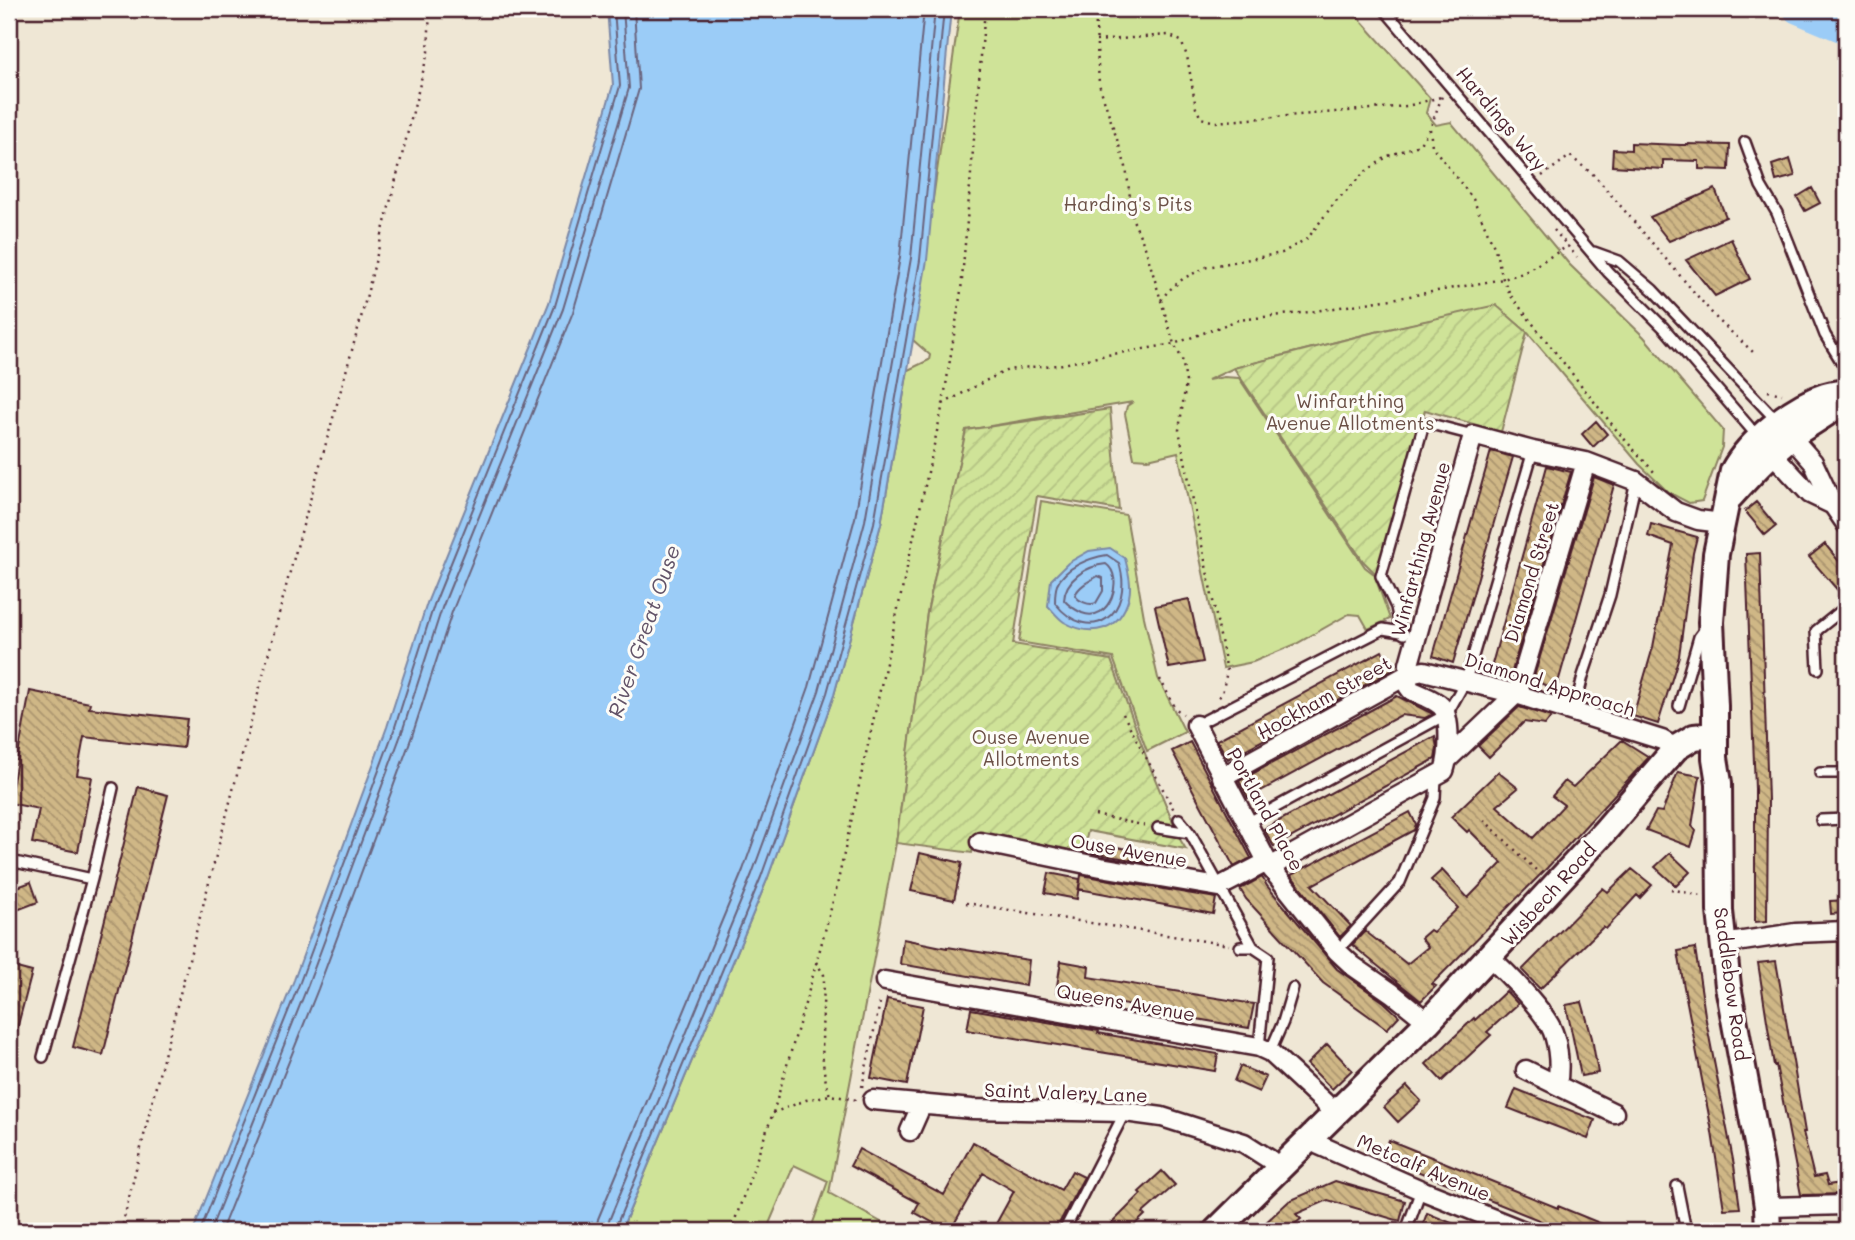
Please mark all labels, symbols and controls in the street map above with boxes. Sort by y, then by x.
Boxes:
street label: Hardings Way [1451,61,1553,175]
park label: Harding's Pits [1064,191,1192,216]
park label: Winfarthing Avenue Allotments [1265,388,1435,435]
street label: Winfarthing Avenue [1385,459,1455,639]
street label: Diamond Street [1498,498,1564,646]
water label: River Great Ouse [601,541,685,721]
street label: Diamond Approach [1462,646,1638,722]
street label: Hockham Street [1252,650,1396,744]
park label: Ouse Avenue Allotments [972,724,1090,771]
street label: Portland Place [1222,743,1310,875]
street label: Ouse Avenue [1069,827,1189,873]
street label: Wisbech Road [1495,837,1601,951]
street label: Saddlebow Road [1709,906,1755,1062]
street label: Queens Avenue [1055,978,1197,1026]
street label: Saint Valery Lane [984,1077,1148,1107]
street label: Metcalf Avenue [1354,1128,1494,1206]

